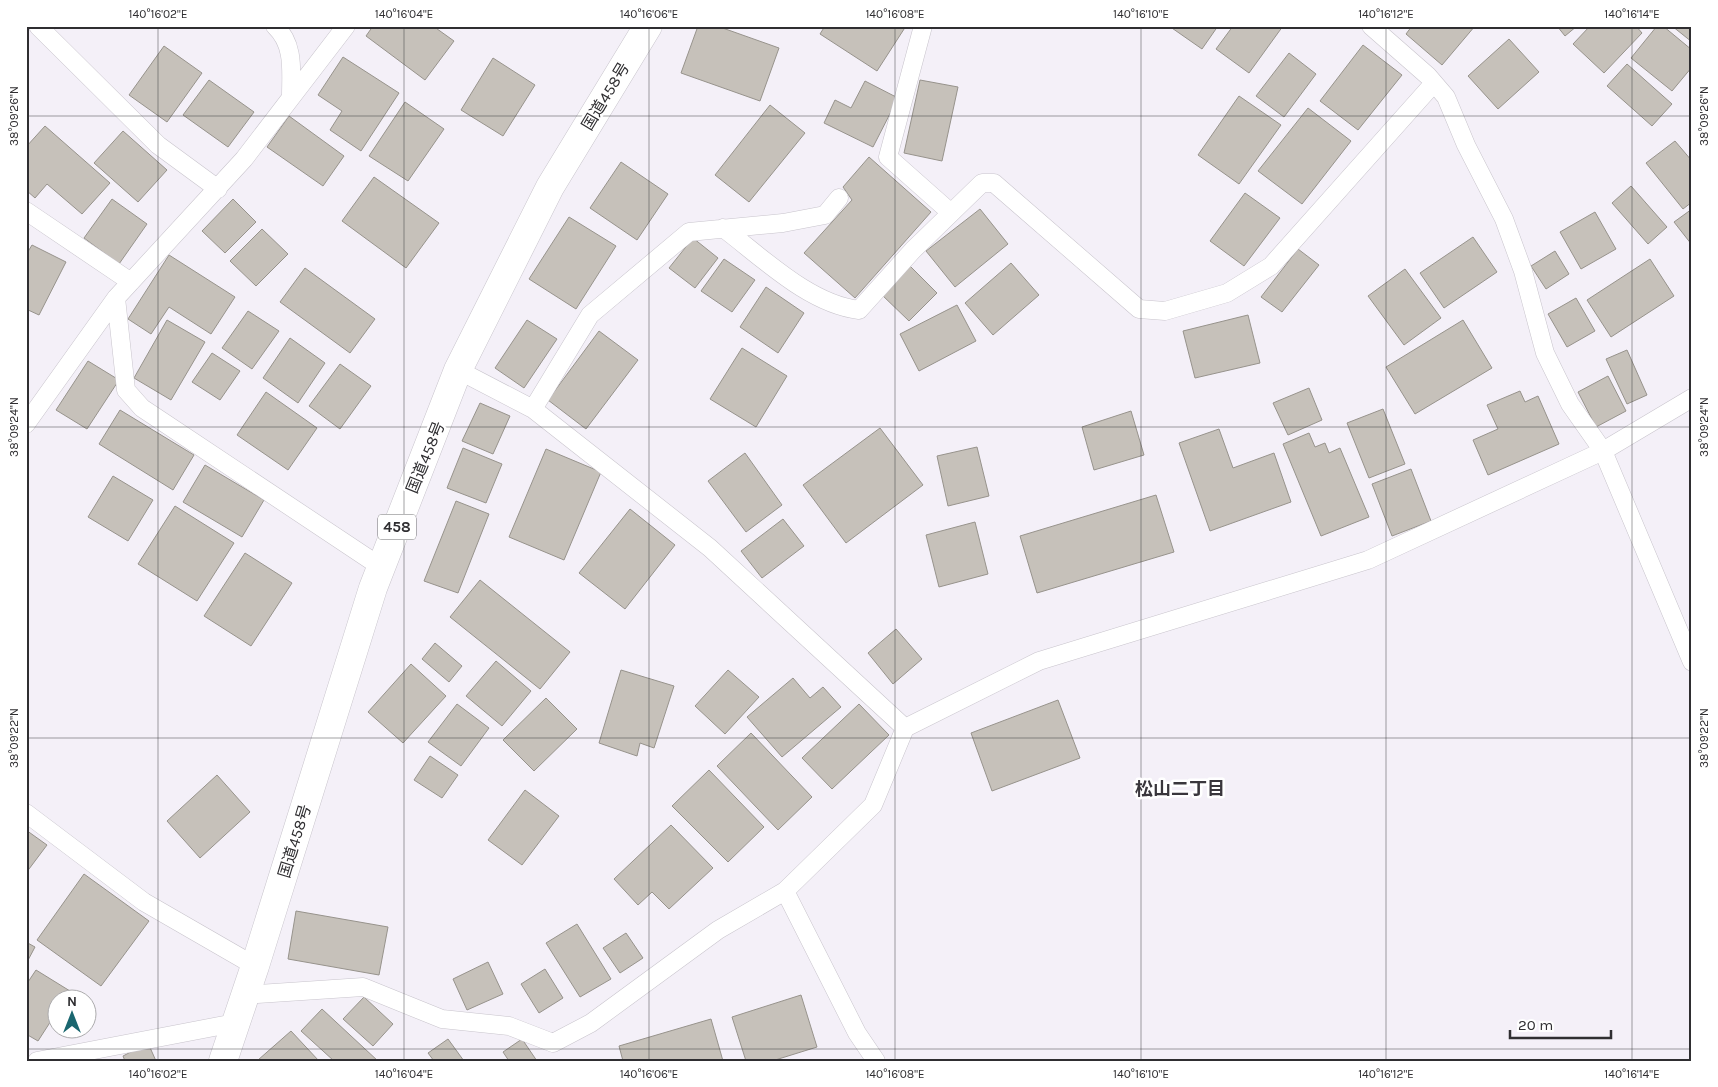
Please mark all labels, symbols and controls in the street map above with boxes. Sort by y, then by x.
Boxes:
text: 140°16'02"E [129,7,187,21]
text: 140°16'04"E [375,7,433,21]
text: 140°16'06"E [620,7,678,21]
text: 140°16'08"E [865,7,925,21]
text: 140°16'10"E [1113,7,1169,21]
text: 140°16'12"E [1358,7,1414,21]
text: 140°16'14"E [1604,7,1660,21]
street label: 国道458号 [578,59,633,134]
text: 38°09'26"N [7,86,21,146]
text: 38°09'26"N [1697,86,1711,146]
text: 38°09'24"N [7,397,21,457]
text: 38°09'24"N [1697,397,1711,457]
street label: 国道458号 [402,418,448,496]
road number: 458 [378,514,416,540]
text: 38°09'22"N [7,708,21,768]
text: 38°09'22"N [1697,708,1711,768]
district label: 松山二丁目 [1135,778,1225,800]
street label: 国道458号 [274,802,315,880]
north arrow [48,990,98,1040]
text: N [67,993,77,1010]
scale bar [1510,1007,1612,1039]
text: 20 m [1518,1016,1553,1034]
text: 140°16'02"E [129,1067,187,1081]
text: 140°16'04"E [375,1067,433,1081]
text: 140°16'06"E [620,1067,678,1081]
text: 140°16'08"E [865,1067,925,1081]
text: 140°16'10"E [1113,1067,1169,1081]
text: 140°16'12"E [1358,1067,1414,1081]
text: 140°16'14"E [1604,1067,1660,1081]

